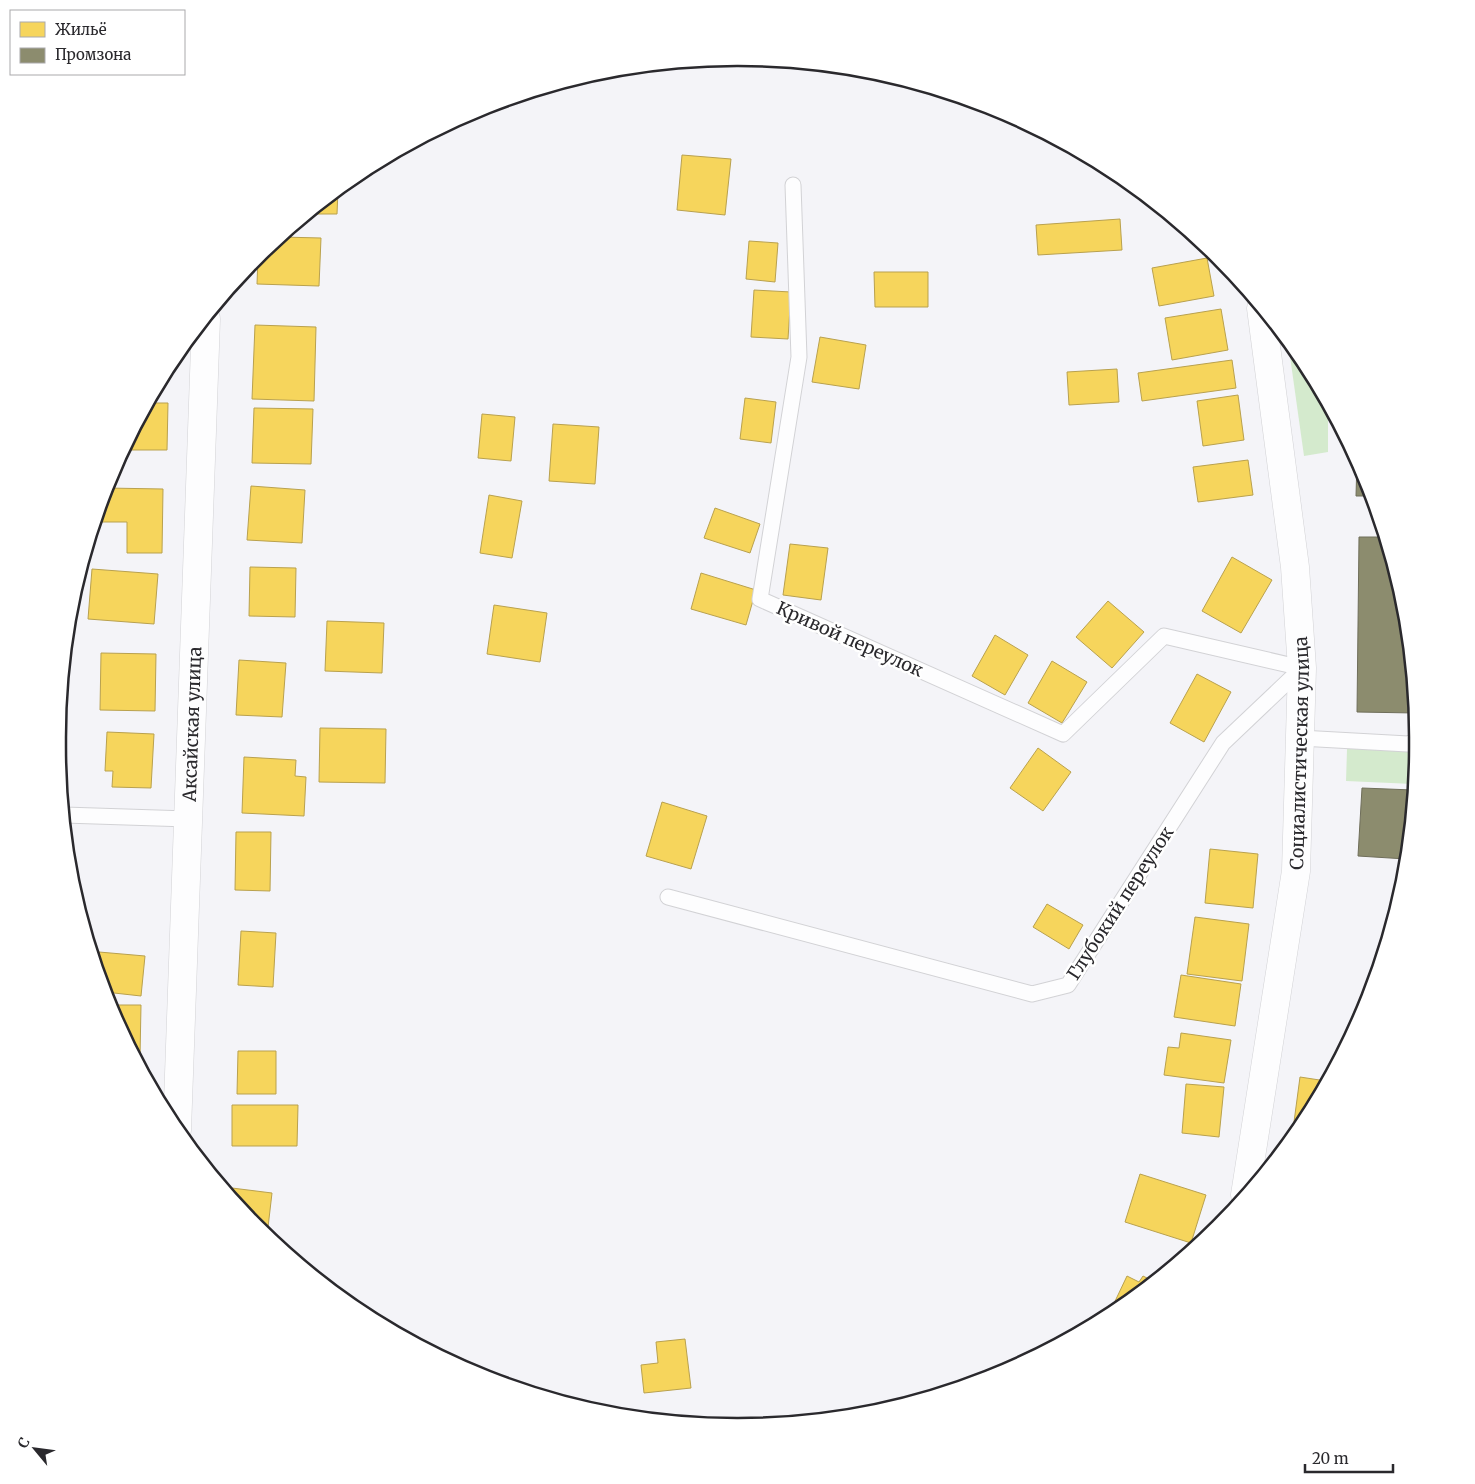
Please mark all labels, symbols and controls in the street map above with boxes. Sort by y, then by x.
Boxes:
legend [10,10,185,75]
text: Жильё [55,20,107,39]
text: Промзона [55,45,131,64]
street label: Кривой переулок [773,596,927,682]
street label: Социалистическая улица [1285,635,1314,870]
street label: Аксайская улица [177,646,206,803]
street label: Глубокий переулок [1062,821,1179,984]
north arrow [10,1424,60,1474]
text: С [14,1434,34,1451]
scale bar [1305,1442,1392,1474]
text: 20 m [1312,1449,1349,1468]

